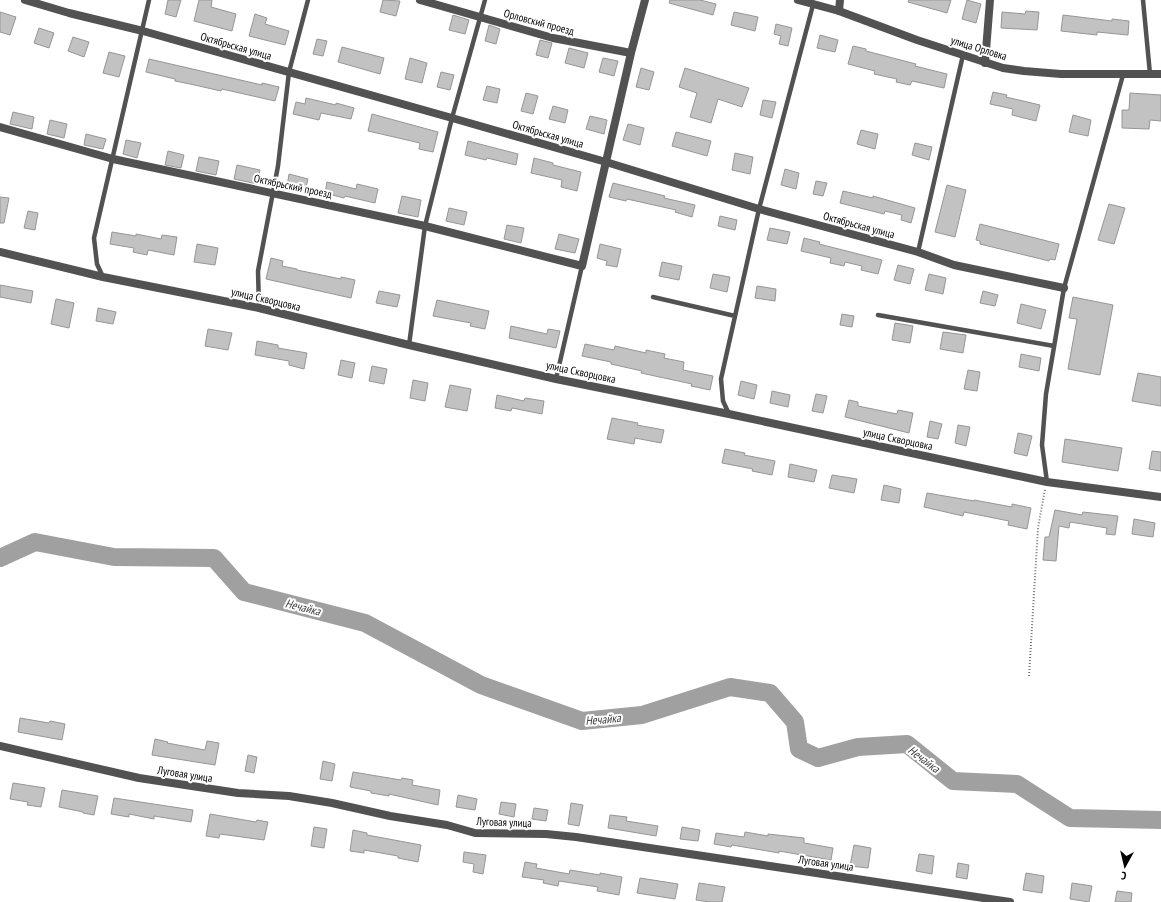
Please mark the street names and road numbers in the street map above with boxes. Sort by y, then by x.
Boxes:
street label: Орловский проезд [502,6,576,38]
street label: Октябрьская улица [199,29,273,63]
street label: улица Орловка [949,33,1009,63]
street label: Октябрьская улица [511,117,585,151]
street label: Октябрьский проезд [253,171,333,201]
street label: Октябрьская улица [822,209,896,241]
street label: улица Скворцовка [230,284,302,314]
street label: улица Скворцовка [545,358,617,386]
street label: улица Скворцовка [862,425,934,453]
street label: Луговая улица [156,763,213,785]
street label: Луговая улица [475,814,532,830]
street label: Луговая улица [797,852,854,874]

